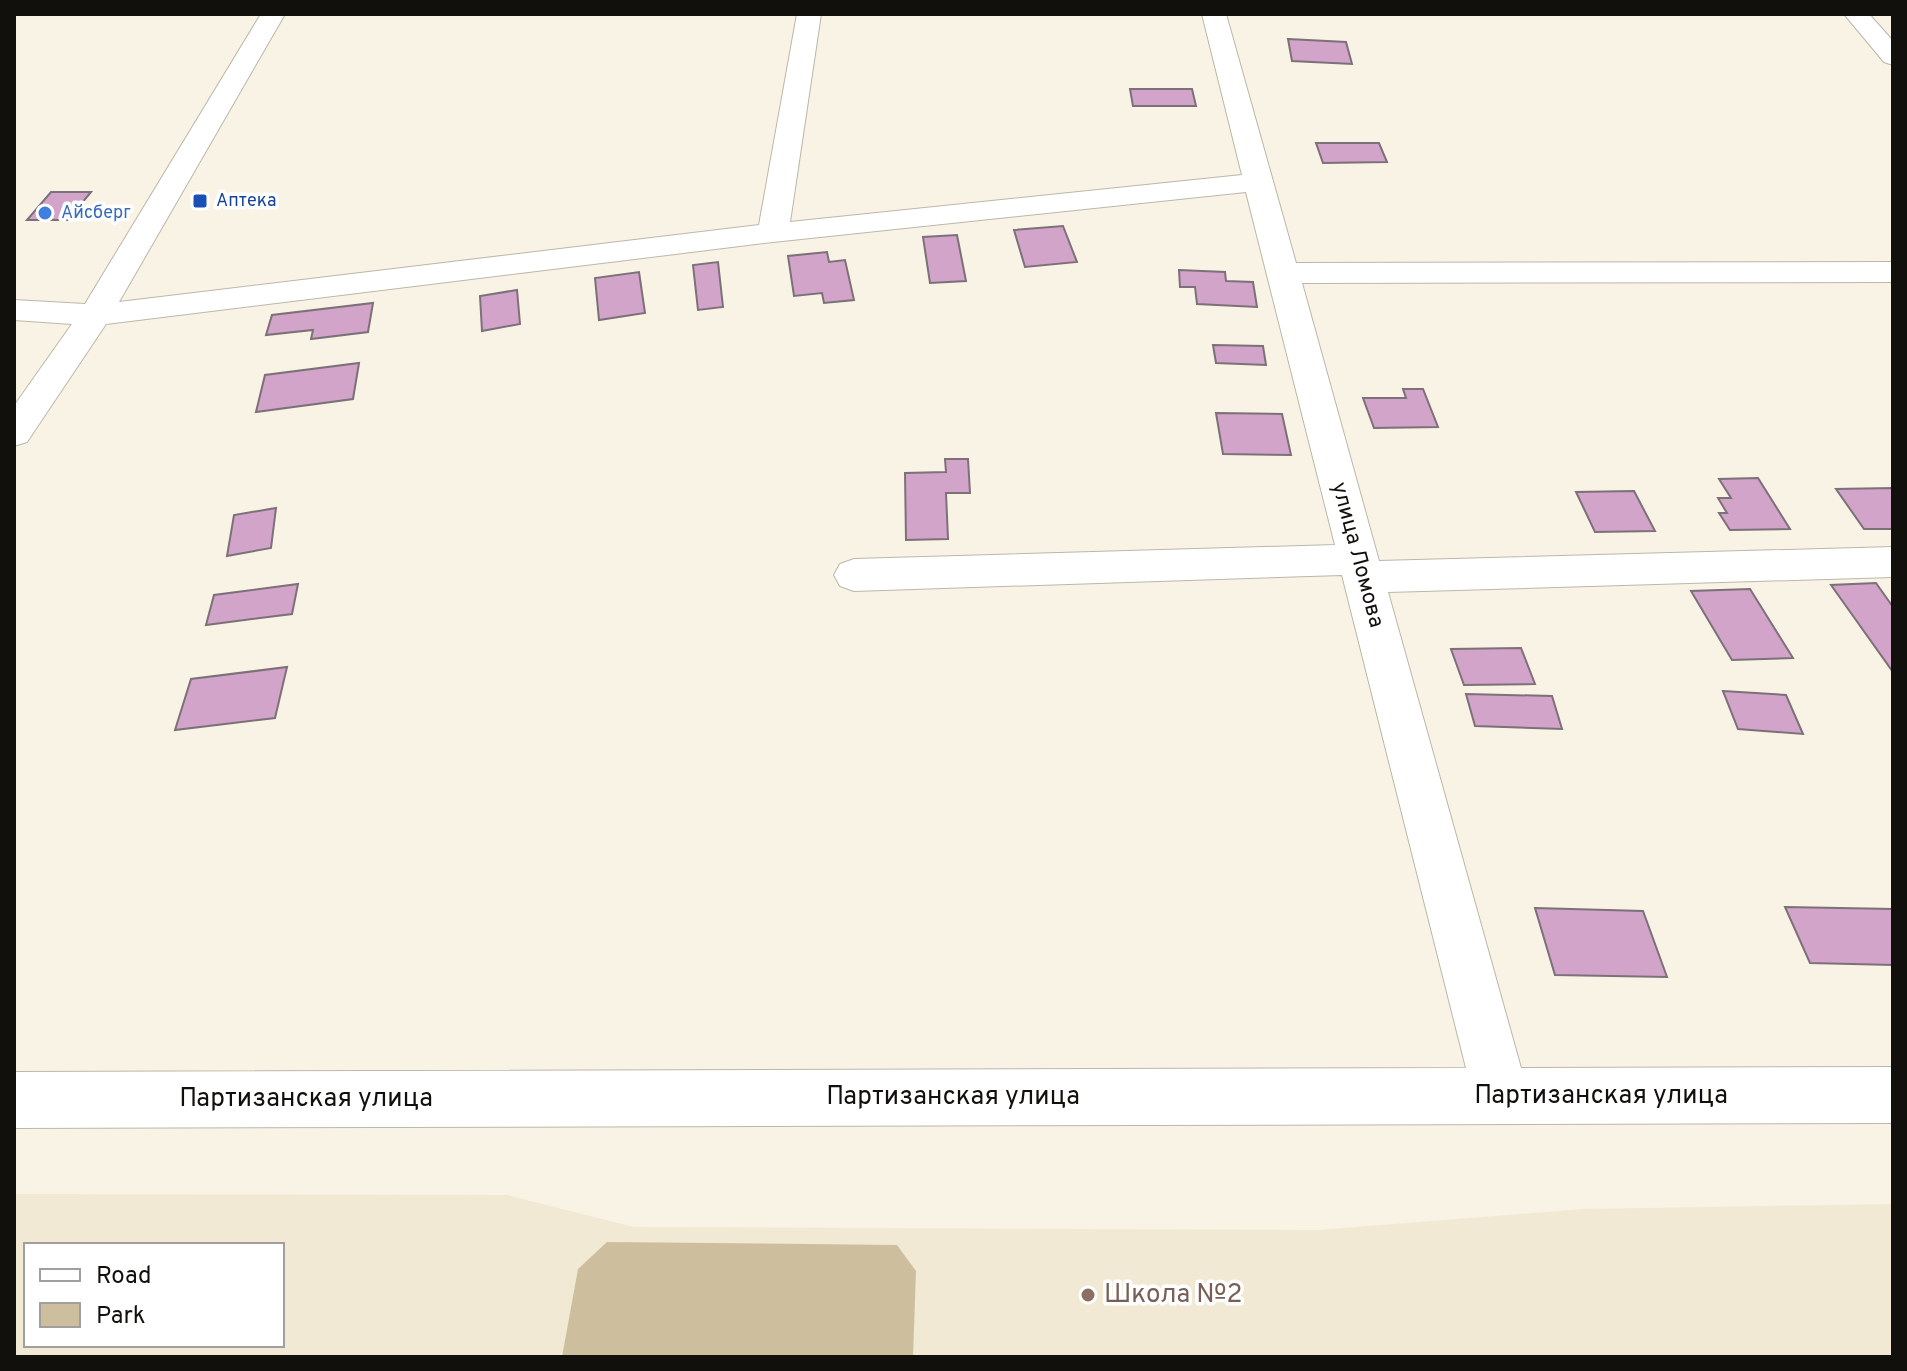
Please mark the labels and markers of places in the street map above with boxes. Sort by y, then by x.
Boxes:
place label: Аптека [216,190,277,213]
marker: Аптека [191,192,209,210]
place label: Айсберг [61,202,131,225]
marker: Айсберг [36,204,54,222]
place label: Школа №2 [1104,1279,1242,1312]
marker: Школа №2 [1079,1286,1097,1304]

